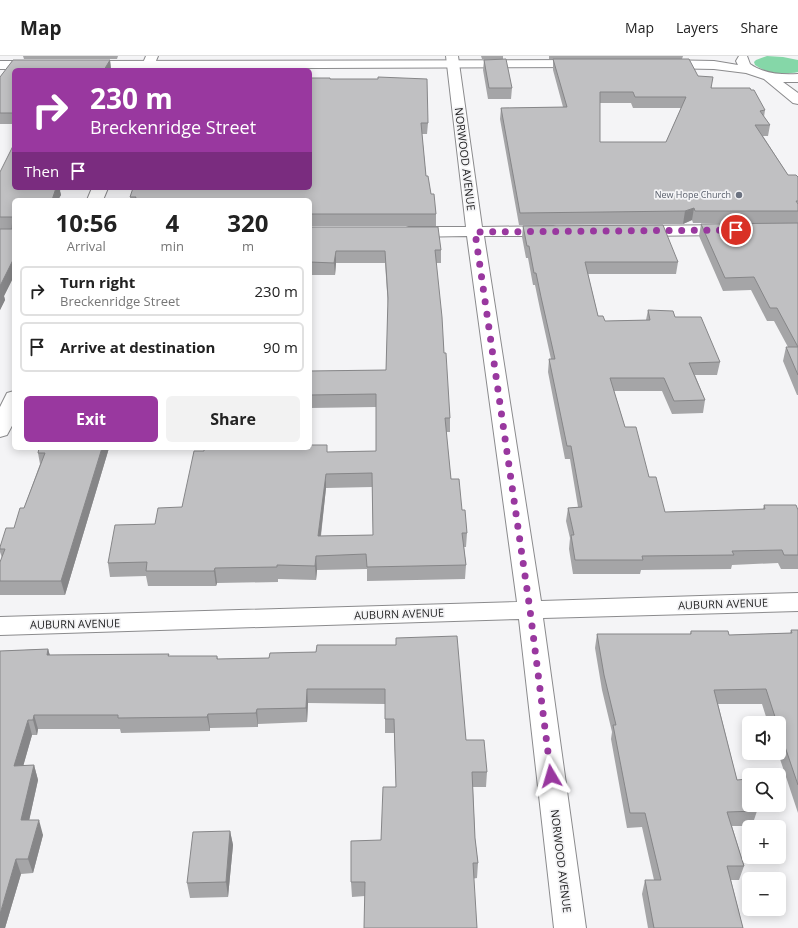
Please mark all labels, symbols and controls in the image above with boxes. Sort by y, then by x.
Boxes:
text: Map [20,15,61,41]
text: Map [625,18,654,37]
text: Layers [676,18,718,37]
text: Share [740,18,778,37]
text: 230 m [90,79,173,117]
icon: right [24,84,76,136]
street label: NORWOOD AVENUE [452,107,479,211]
text: Breckenridge Street [90,115,256,139]
icon: arrive [67,160,89,182]
text: Then [24,161,59,181]
place label: New Hope Church [655,188,731,201]
marker: New Hope Church [734,190,744,200]
text: 10:56 [55,206,117,239]
text: 4 [165,206,179,239]
text: 320 [227,206,269,239]
pin [719,213,753,247]
icon: arrive [725,219,747,241]
text: Arrival [67,237,106,255]
text: min [161,237,184,255]
text: m [242,237,254,255]
text: Turn right [60,272,135,292]
icon: right [26,280,48,302]
text: 230 m [254,281,298,301]
text: Breckenridge Street [60,292,180,310]
icon: arrive [26,336,48,358]
text: Arrive at destination [60,337,215,357]
text: 90 m [263,337,298,357]
button: Exit [24,396,158,442]
button: Share [166,396,300,442]
street label: AUBURN AVENUE [678,594,768,613]
street label: AUBURN AVENUE [354,604,444,623]
street label: AUBURN AVENUE [30,615,120,632]
map controls [742,716,786,916]
button: sound [742,716,786,760]
position arrow [530,755,572,797]
button: search [742,768,786,812]
street label: NORWOOD AVENUE [548,809,575,913]
button: + [742,820,786,864]
button: − [742,872,786,916]

